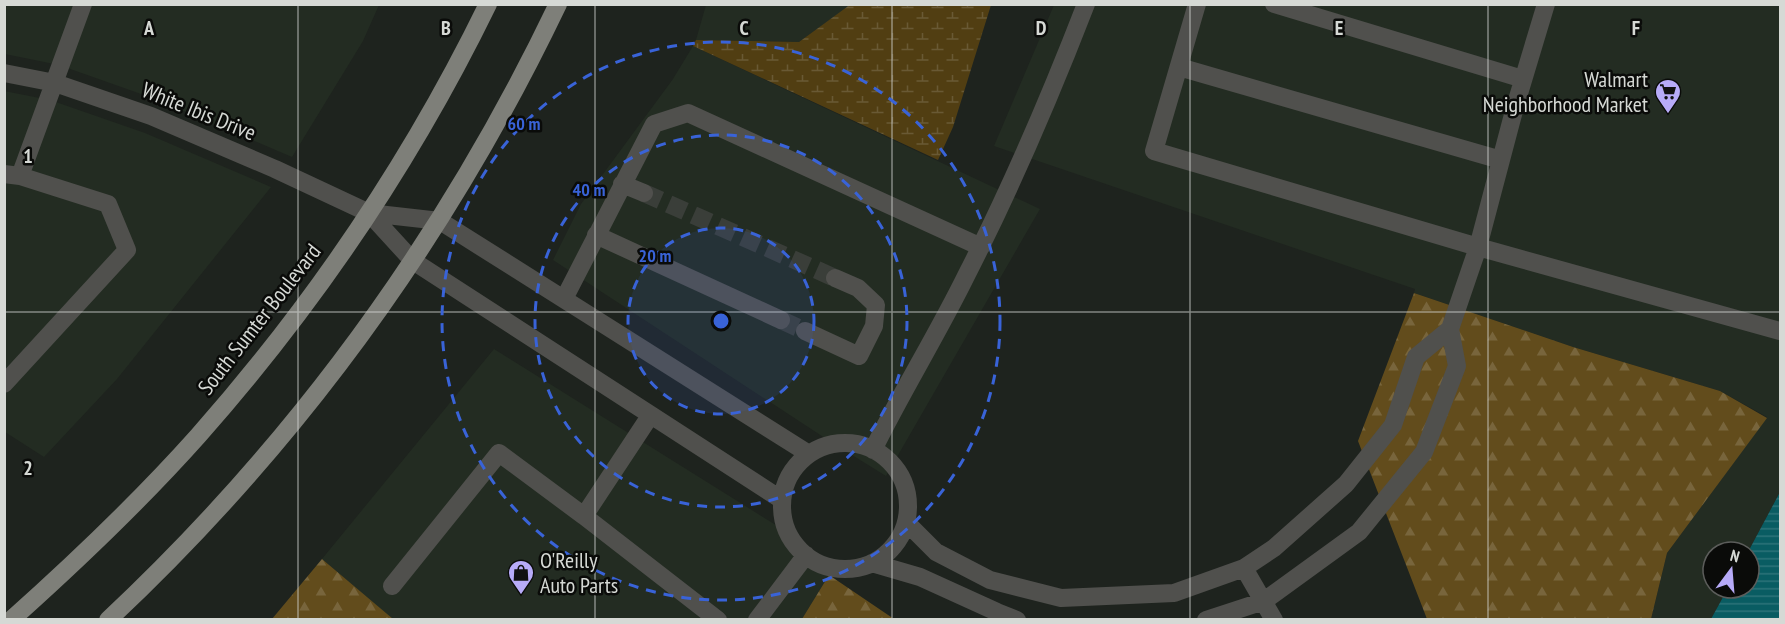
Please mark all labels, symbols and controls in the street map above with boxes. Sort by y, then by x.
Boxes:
text: A [143,15,155,41]
text: B [441,15,451,41]
text: C [739,15,749,41]
text: D [1036,15,1047,41]
text: E [1335,15,1343,41]
text: F [1632,15,1640,41]
place label: Walmart Neighborhood Market [1483,65,1648,118]
street label: White Ibis Drive [138,75,260,147]
supermarket icon: Walmart Neighborhood Market [1653,77,1683,115]
text: 60 m [508,112,540,135]
text: 1 [23,143,33,169]
text: 40 m [573,178,605,201]
street label: South Sumter Boulevard [191,238,327,400]
text: 20 m [639,244,671,267]
centre of rings [711,311,731,331]
text: 2 [23,455,33,481]
north arrow [1701,540,1761,600]
text: N [1728,545,1742,566]
place label: O'Reilly Auto Parts [540,546,618,599]
shop icon: O'Reilly Auto Parts [506,558,536,596]

